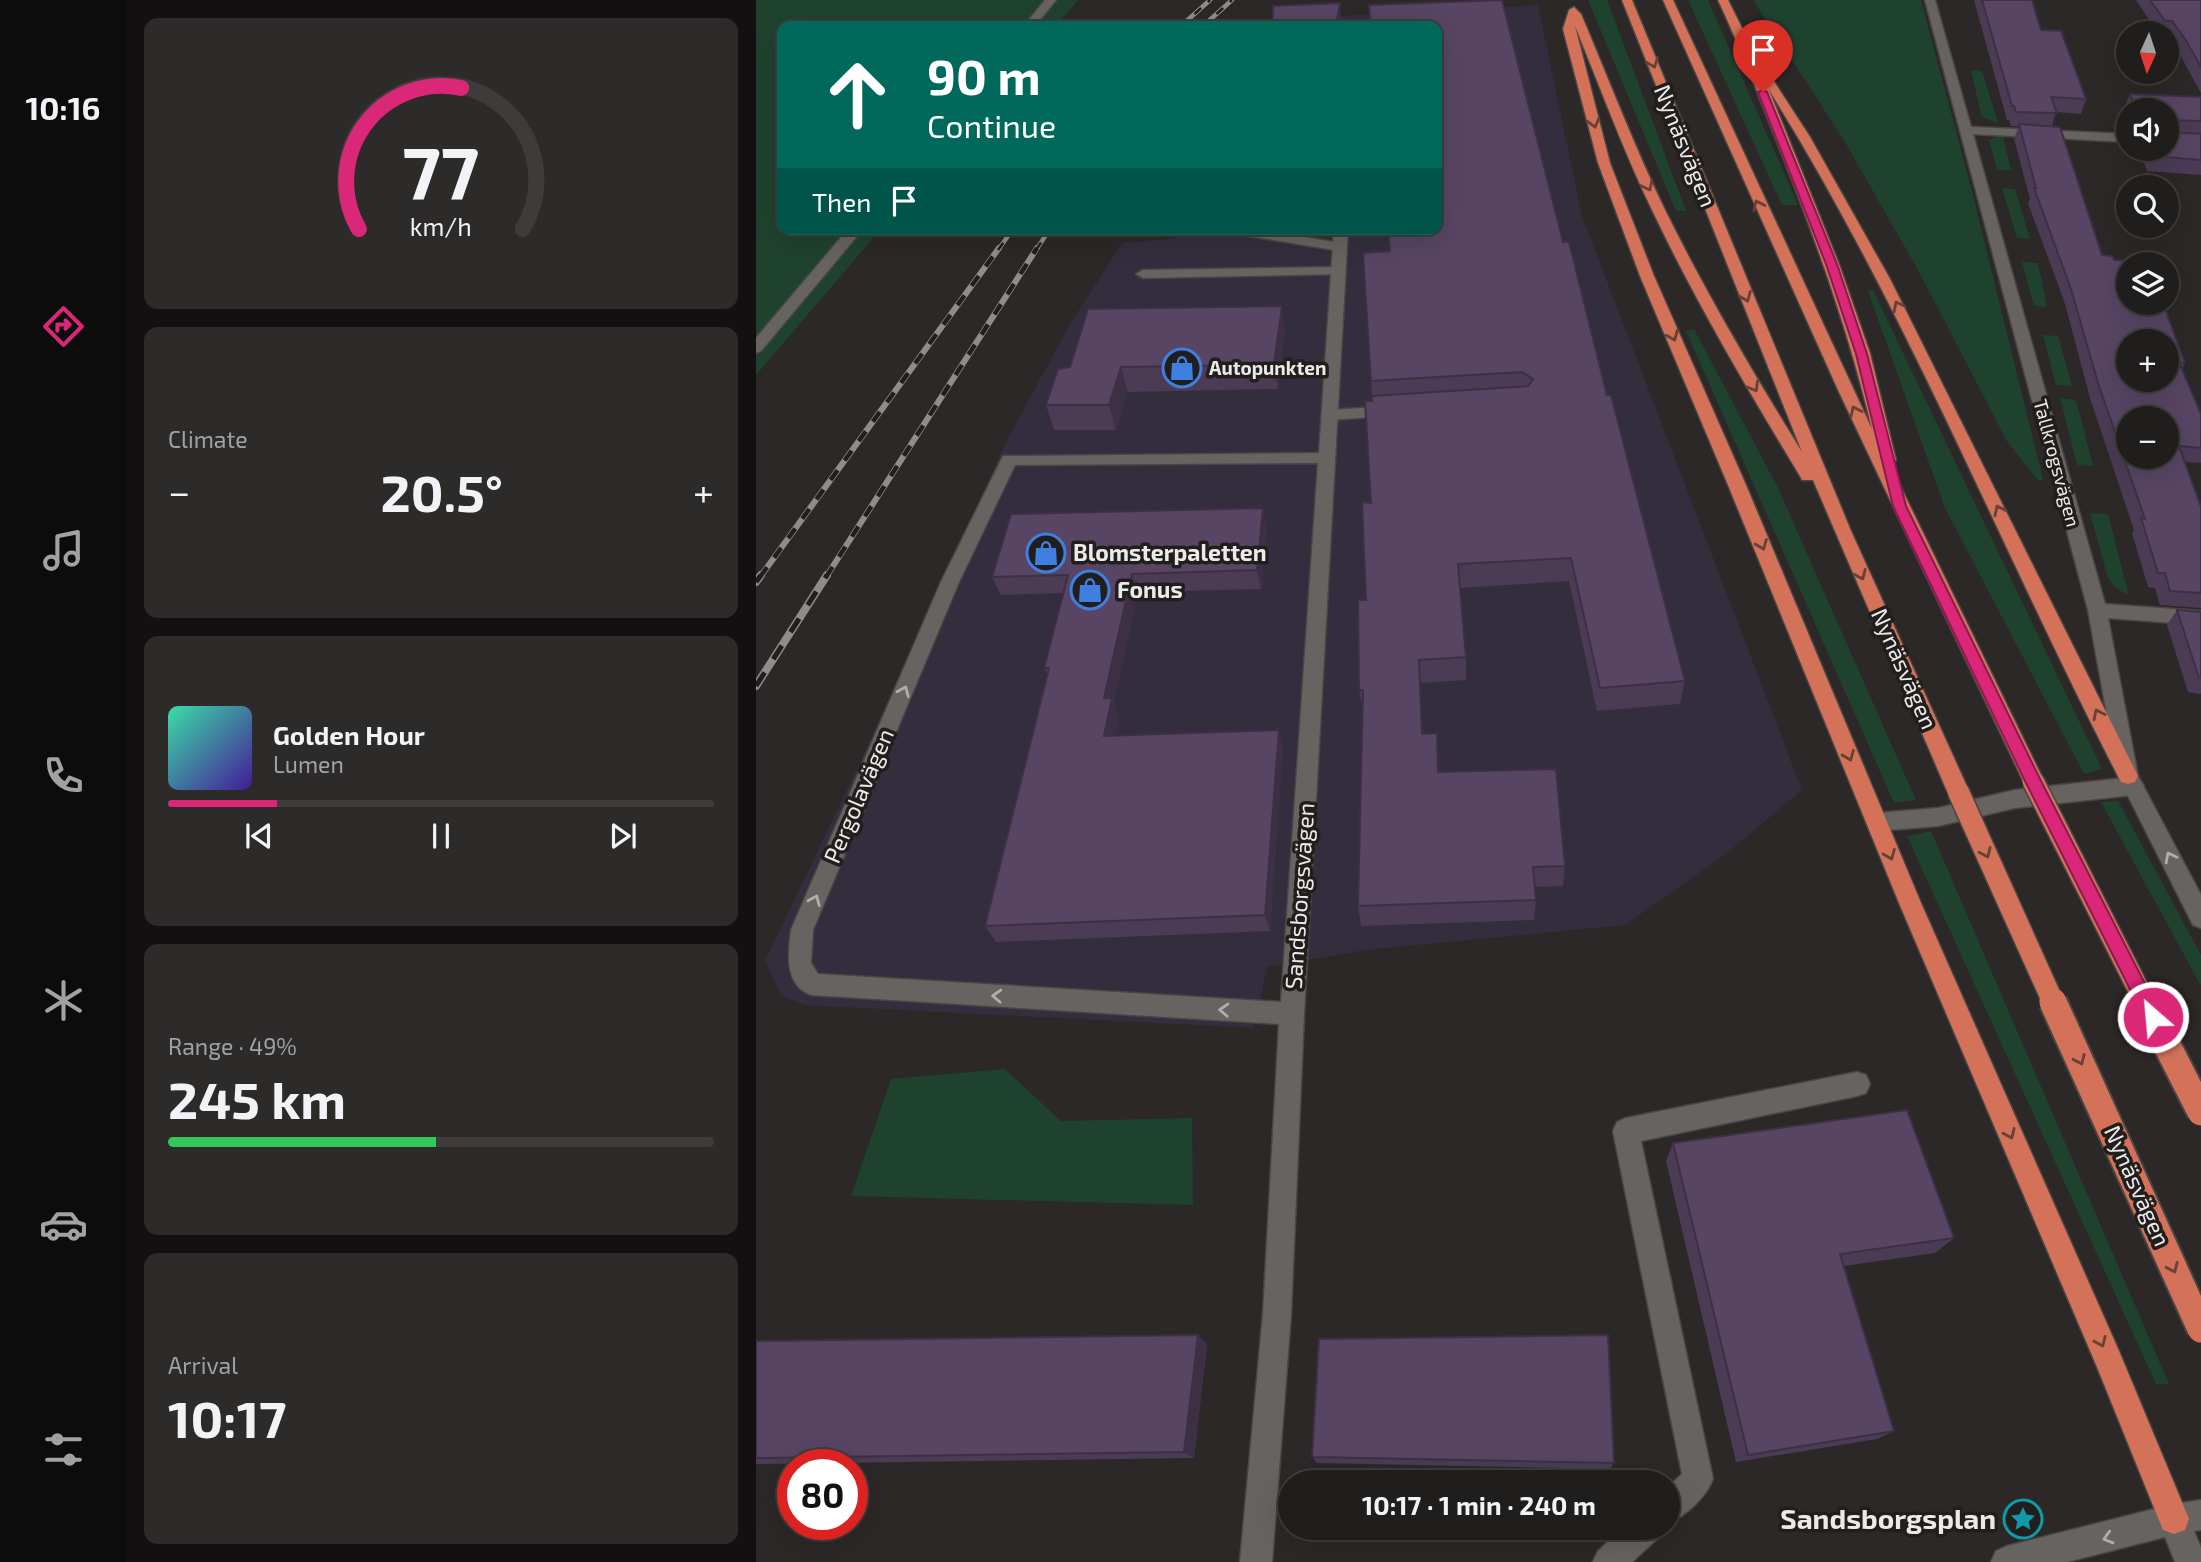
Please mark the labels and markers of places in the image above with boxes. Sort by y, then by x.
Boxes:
pin [1733,20,1793,92]
shop icon: Autopunkten [1161,347,1203,389]
place label: Autopunkten [1209,356,1326,379]
shop icon: Blomsterpaletten [1025,532,1067,574]
place label: Blomsterpaletten [1073,538,1267,566]
shop icon: Fonus [1069,569,1111,611]
place label: Fonus [1117,575,1183,603]
place icon: Sandsborgsplan [2002,1498,2044,1540]
place label: Sandsborgsplan [1780,1501,1996,1535]

